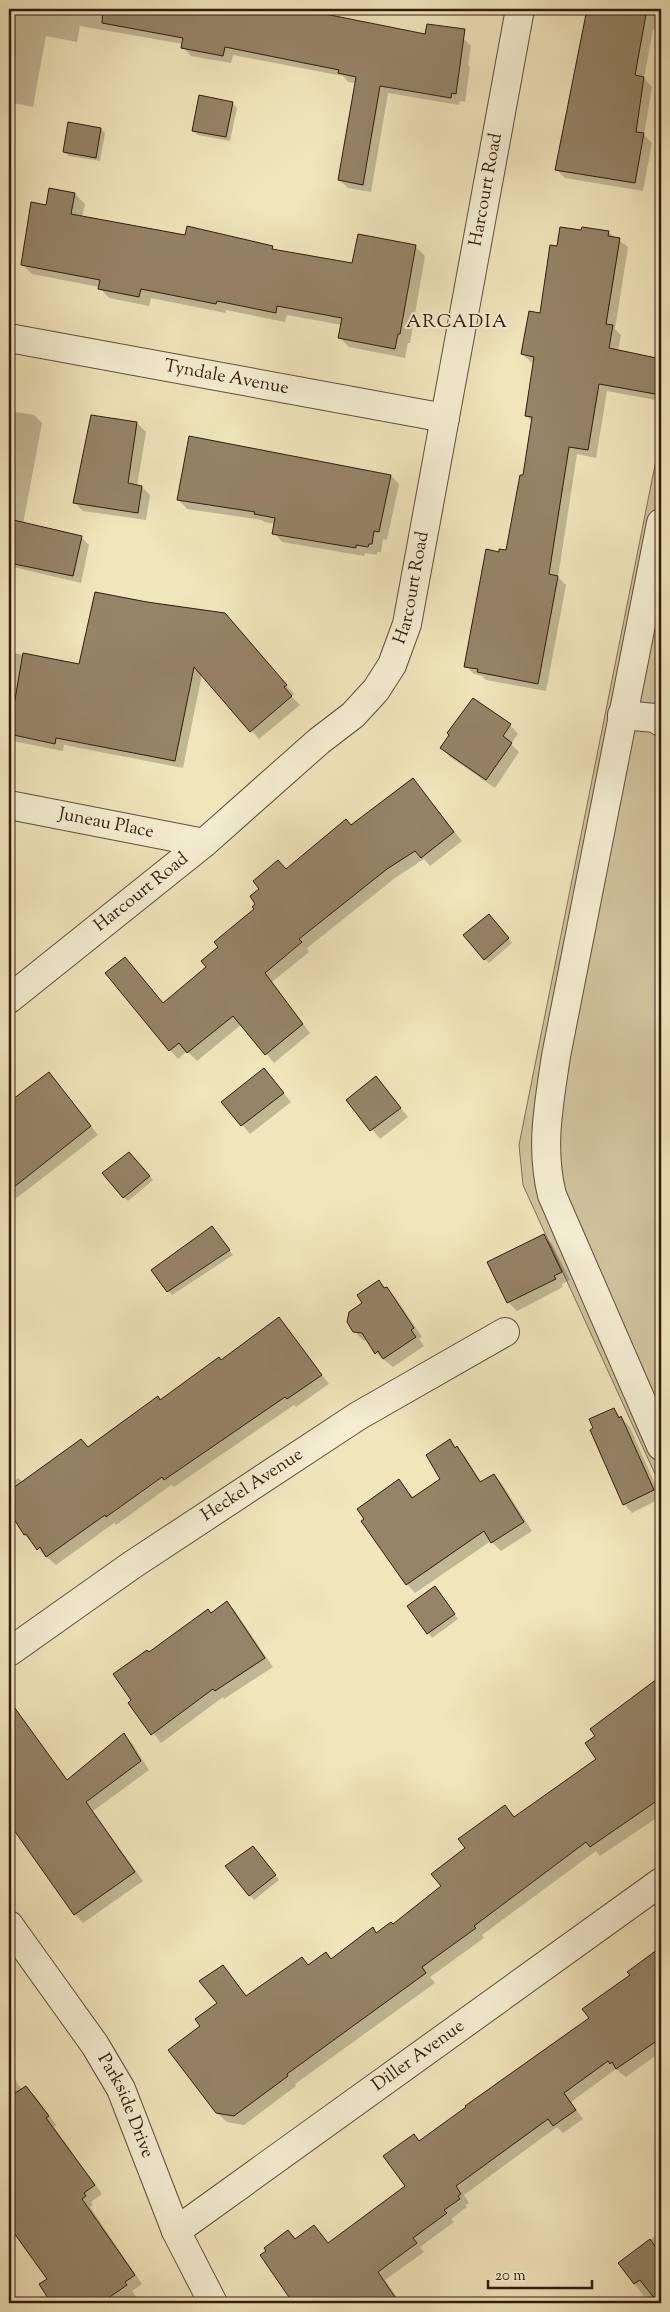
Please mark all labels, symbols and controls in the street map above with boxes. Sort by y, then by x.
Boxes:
street label: Harcourt Road [464,131,510,249]
district label: ARCADIA [406,309,508,336]
street label: Tyndale Avenue [162,354,291,402]
street label: Harcourt Road [388,529,437,648]
street label: Juneau Place [55,802,156,846]
street label: Harcourt Road [89,847,195,939]
street label: Heckel Avenue [196,1442,309,1529]
street label: Diller Avenue [367,2014,470,2099]
street label: Parkside Drive [90,2049,160,2162]
scale bar [488,2257,591,2289]
text: 20 m [495,2266,526,2287]

